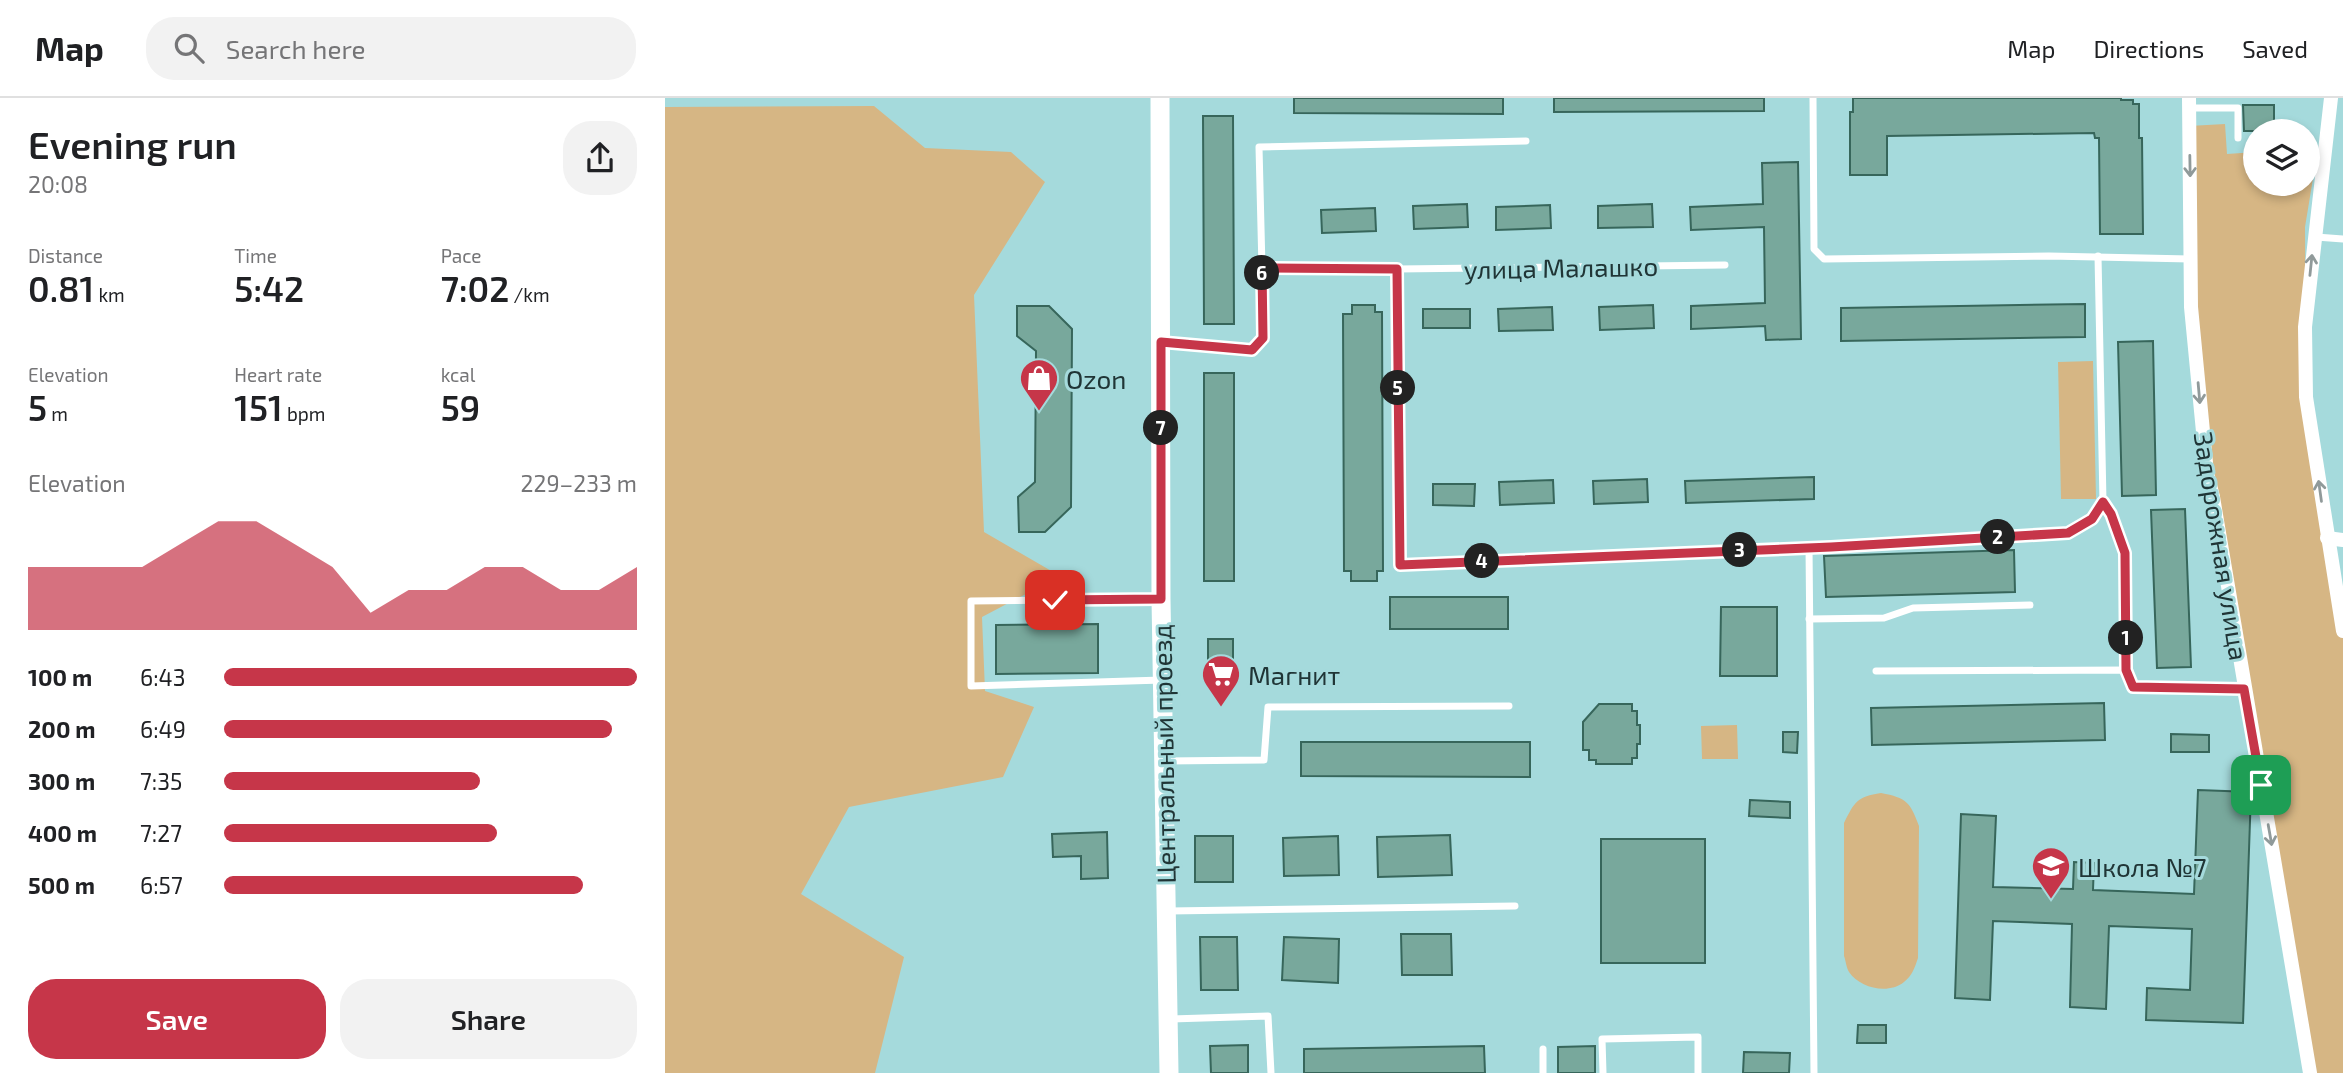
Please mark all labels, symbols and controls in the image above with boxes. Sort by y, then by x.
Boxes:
search box [146,17,636,80]
text: Map [35,28,104,68]
icon: search [170,29,208,67]
text: Search here [226,33,365,64]
text: Map [2007,34,2055,63]
text: Directions [2093,34,2204,63]
text: Saved [2242,34,2308,63]
map controls [2243,119,2320,196]
button: layers [2243,119,2320,196]
text: Evening run [28,121,237,167]
button: share [563,121,637,195]
one-way arrow [2183,154,2197,177]
text: 20:08 [28,170,88,198]
text: Distance [28,244,103,267]
text: Time [234,244,277,267]
text: Pace [441,244,482,267]
street label: улица Малашко [1464,250,1658,285]
one-way arrow [2305,254,2318,277]
pin: 6 [1245,256,1279,290]
text: 6 [1256,261,1267,284]
text: 0.81 [28,267,94,309]
text: 5:42 [234,267,304,309]
text: 7:02 [441,267,509,309]
text: km [94,283,125,306]
text: /km [509,283,550,306]
shop icon: Ozon [1018,357,1060,412]
text: Elevation [28,363,109,386]
text: Heart rate [234,363,322,386]
text: kcal [441,363,475,386]
place label: Ozon [1066,363,1126,394]
pin: 5 [1381,370,1415,406]
text: 5 [1392,376,1403,399]
one-way arrow [2193,382,2206,404]
text: 5 [28,386,47,428]
text: 151 [234,386,283,428]
text: 59 [441,386,480,428]
text: m [47,402,68,425]
text: bpm [283,402,325,425]
pin: 7 [1143,410,1179,446]
text: 7 [1155,416,1166,439]
street label: Задорожная улица [2188,429,2255,663]
text: Elevation [28,469,126,497]
text: 229–233 m [521,469,637,497]
one-way arrow [2313,480,2326,503]
pin: 2 [1981,520,2015,555]
text: 2 [1992,525,2003,548]
pin: 3 [1723,532,1757,568]
text: 3 [1734,538,1745,561]
pin: 4 [1465,544,1499,578]
text: 4 [1475,549,1488,572]
pin [1025,570,1085,630]
icon: check [1036,581,1074,619]
pin: 1 [2109,620,2143,656]
street label: Центральный проезд [1145,624,1181,884]
text: 1 [2121,626,2130,649]
supermarket icon: Магнит [1200,653,1242,708]
place label: Магнит [1248,659,1341,690]
text: 100 m [28,663,92,691]
text: 6:43 [140,663,186,691]
text: 200 m [28,715,96,743]
text: 6:49 [140,715,186,743]
pin [2231,755,2291,815]
icon: arrive [2242,766,2280,804]
text: 300 m [28,767,95,795]
text: 7:35 [140,767,182,795]
text: 400 m [28,819,97,847]
text: 7:27 [140,819,182,847]
one-way arrow [2264,824,2277,846]
school or university icon: Школа №7 [2030,845,2072,900]
place label: Школа №7 [2078,851,2206,882]
text: 500 m [28,871,95,899]
text: 6:57 [140,871,183,899]
button: Save [28,979,326,1059]
button: Share [340,979,637,1059]

